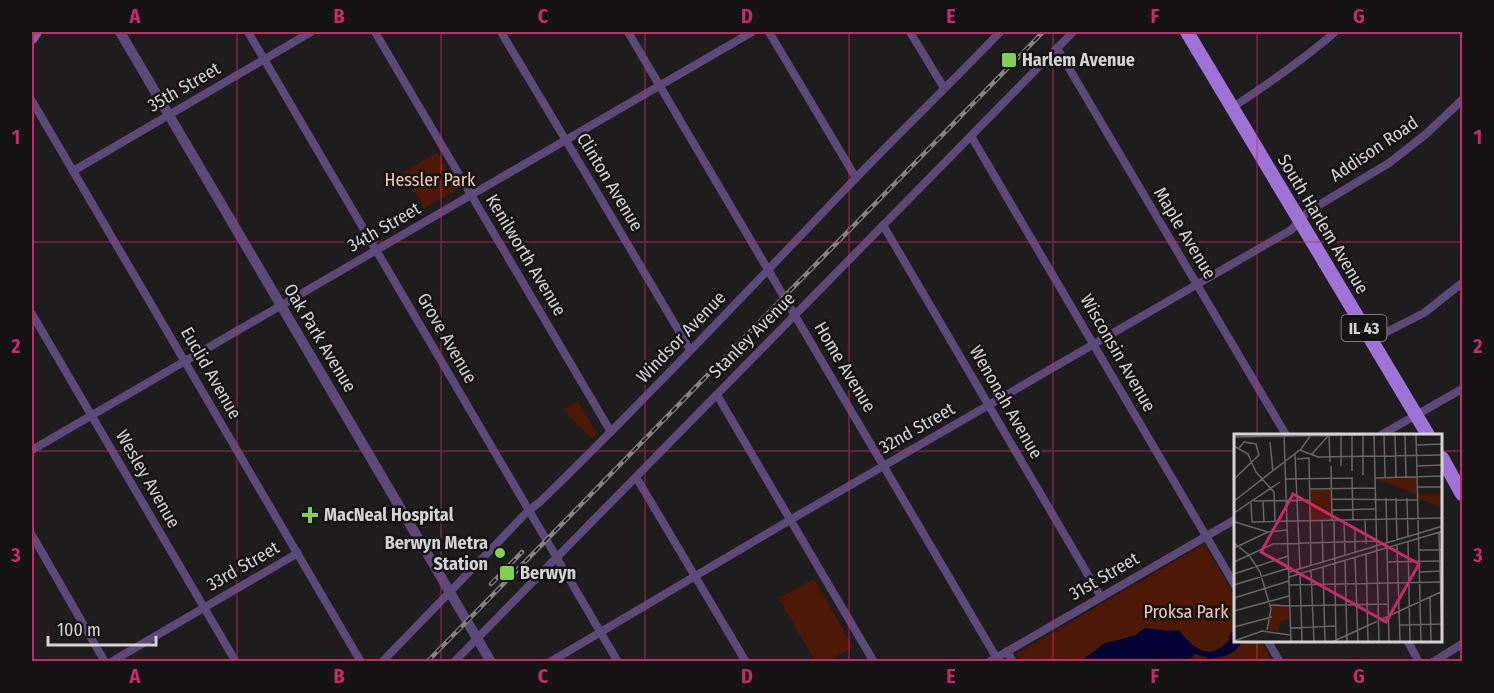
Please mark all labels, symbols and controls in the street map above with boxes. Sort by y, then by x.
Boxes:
text: A [129,4,142,28]
text: B [333,4,345,28]
text: C [538,4,549,28]
text: D [741,4,753,28]
text: E [946,4,956,28]
text: F [1151,4,1160,28]
text: G [1353,4,1365,28]
place label: Harlem Avenue [1022,49,1135,71]
marker: Harlem Avenue [1000,51,1018,69]
street label: 35th Street [144,57,224,117]
street label: Addison Road [1326,112,1422,186]
text: 1 [12,125,20,149]
text: 1 [1474,125,1482,149]
street label: Clinton Avenue [572,129,648,235]
street label: South Harlem Avenue [1273,150,1373,298]
park label: Hessler Park [384,169,476,191]
street label: Maple Avenue [1149,183,1221,283]
street label: Kenilworth Avenue [481,190,571,320]
street label: 34th Street [344,197,424,257]
street label: Oak Park Avenue [279,280,361,396]
street label: Windsor Avenue [632,287,730,387]
street label: Stanley Avenue [704,287,800,383]
street label: Grove Avenue [412,289,482,387]
street label: Wisconsin Avenue [1075,290,1161,416]
road number: IL 43 [1342,315,1386,341]
street label: Home Avenue [809,318,881,416]
street label: Euclid Avenue [176,323,246,423]
text: 2 [10,334,21,358]
text: 2 [1472,334,1483,358]
street label: Wenonah Avenue [965,341,1047,463]
street label: 32nd Street [875,398,959,458]
street label: Wesley Avenue [111,426,185,532]
inset map [1234,434,1443,642]
place label: MacNeal Hospital [324,504,454,526]
marker: MacNeal Hospital [301,506,319,524]
place label: Berwyn Metra Station [385,532,488,575]
street label: 33rd Street [203,536,283,596]
text: 3 [10,543,21,567]
text: 3 [1472,543,1483,567]
marker: Berwyn Metra Station [493,546,507,560]
street label: 31st Street [1065,547,1143,605]
place label: Berwyn [520,562,576,584]
marker: Berwyn [498,564,516,582]
park label: Proksa Park [1143,601,1229,623]
scale bar [48,609,156,647]
text: 100 m [57,619,101,641]
text: A [129,664,142,688]
text: B [333,664,345,688]
text: C [538,664,549,688]
text: D [741,664,753,688]
text: E [946,664,956,688]
text: F [1151,664,1160,688]
text: G [1353,664,1365,688]

